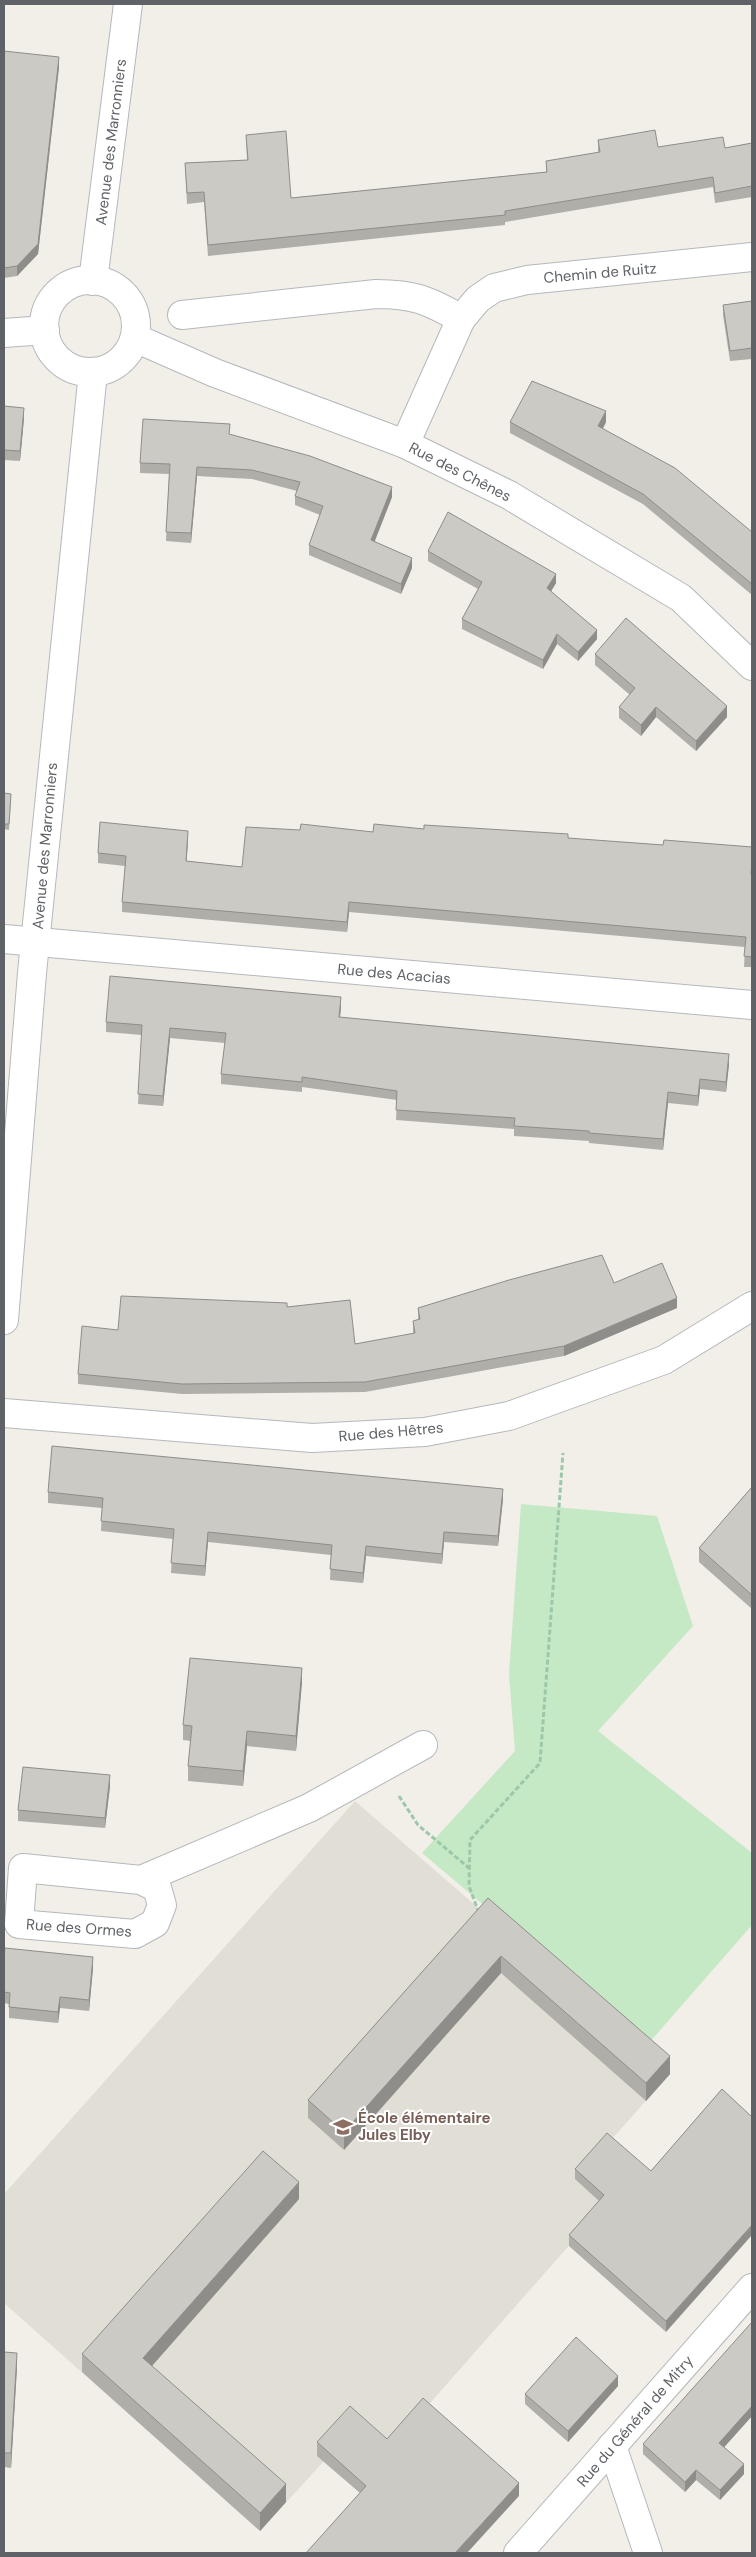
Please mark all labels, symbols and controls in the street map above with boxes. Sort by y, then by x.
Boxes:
street label: Avenue des Marronniers [91,58,131,226]
street label: Chemin de Ruitz [543,258,657,288]
street label: Rue des Chênes [406,438,514,506]
street label: Avenue des Marronniers [28,762,62,930]
street label: Rue des Acacias [337,959,451,989]
street label: Rue des Hêtres [338,1417,444,1447]
street label: Rue des Ormes [25,1914,133,1942]
place label: École élémentaire Jules Elby [358,2108,490,2145]
school or university icon: École élémentaire Jules Elby [332,2116,354,2138]
street label: Rue du Général de Mitry [572,2351,698,2491]

